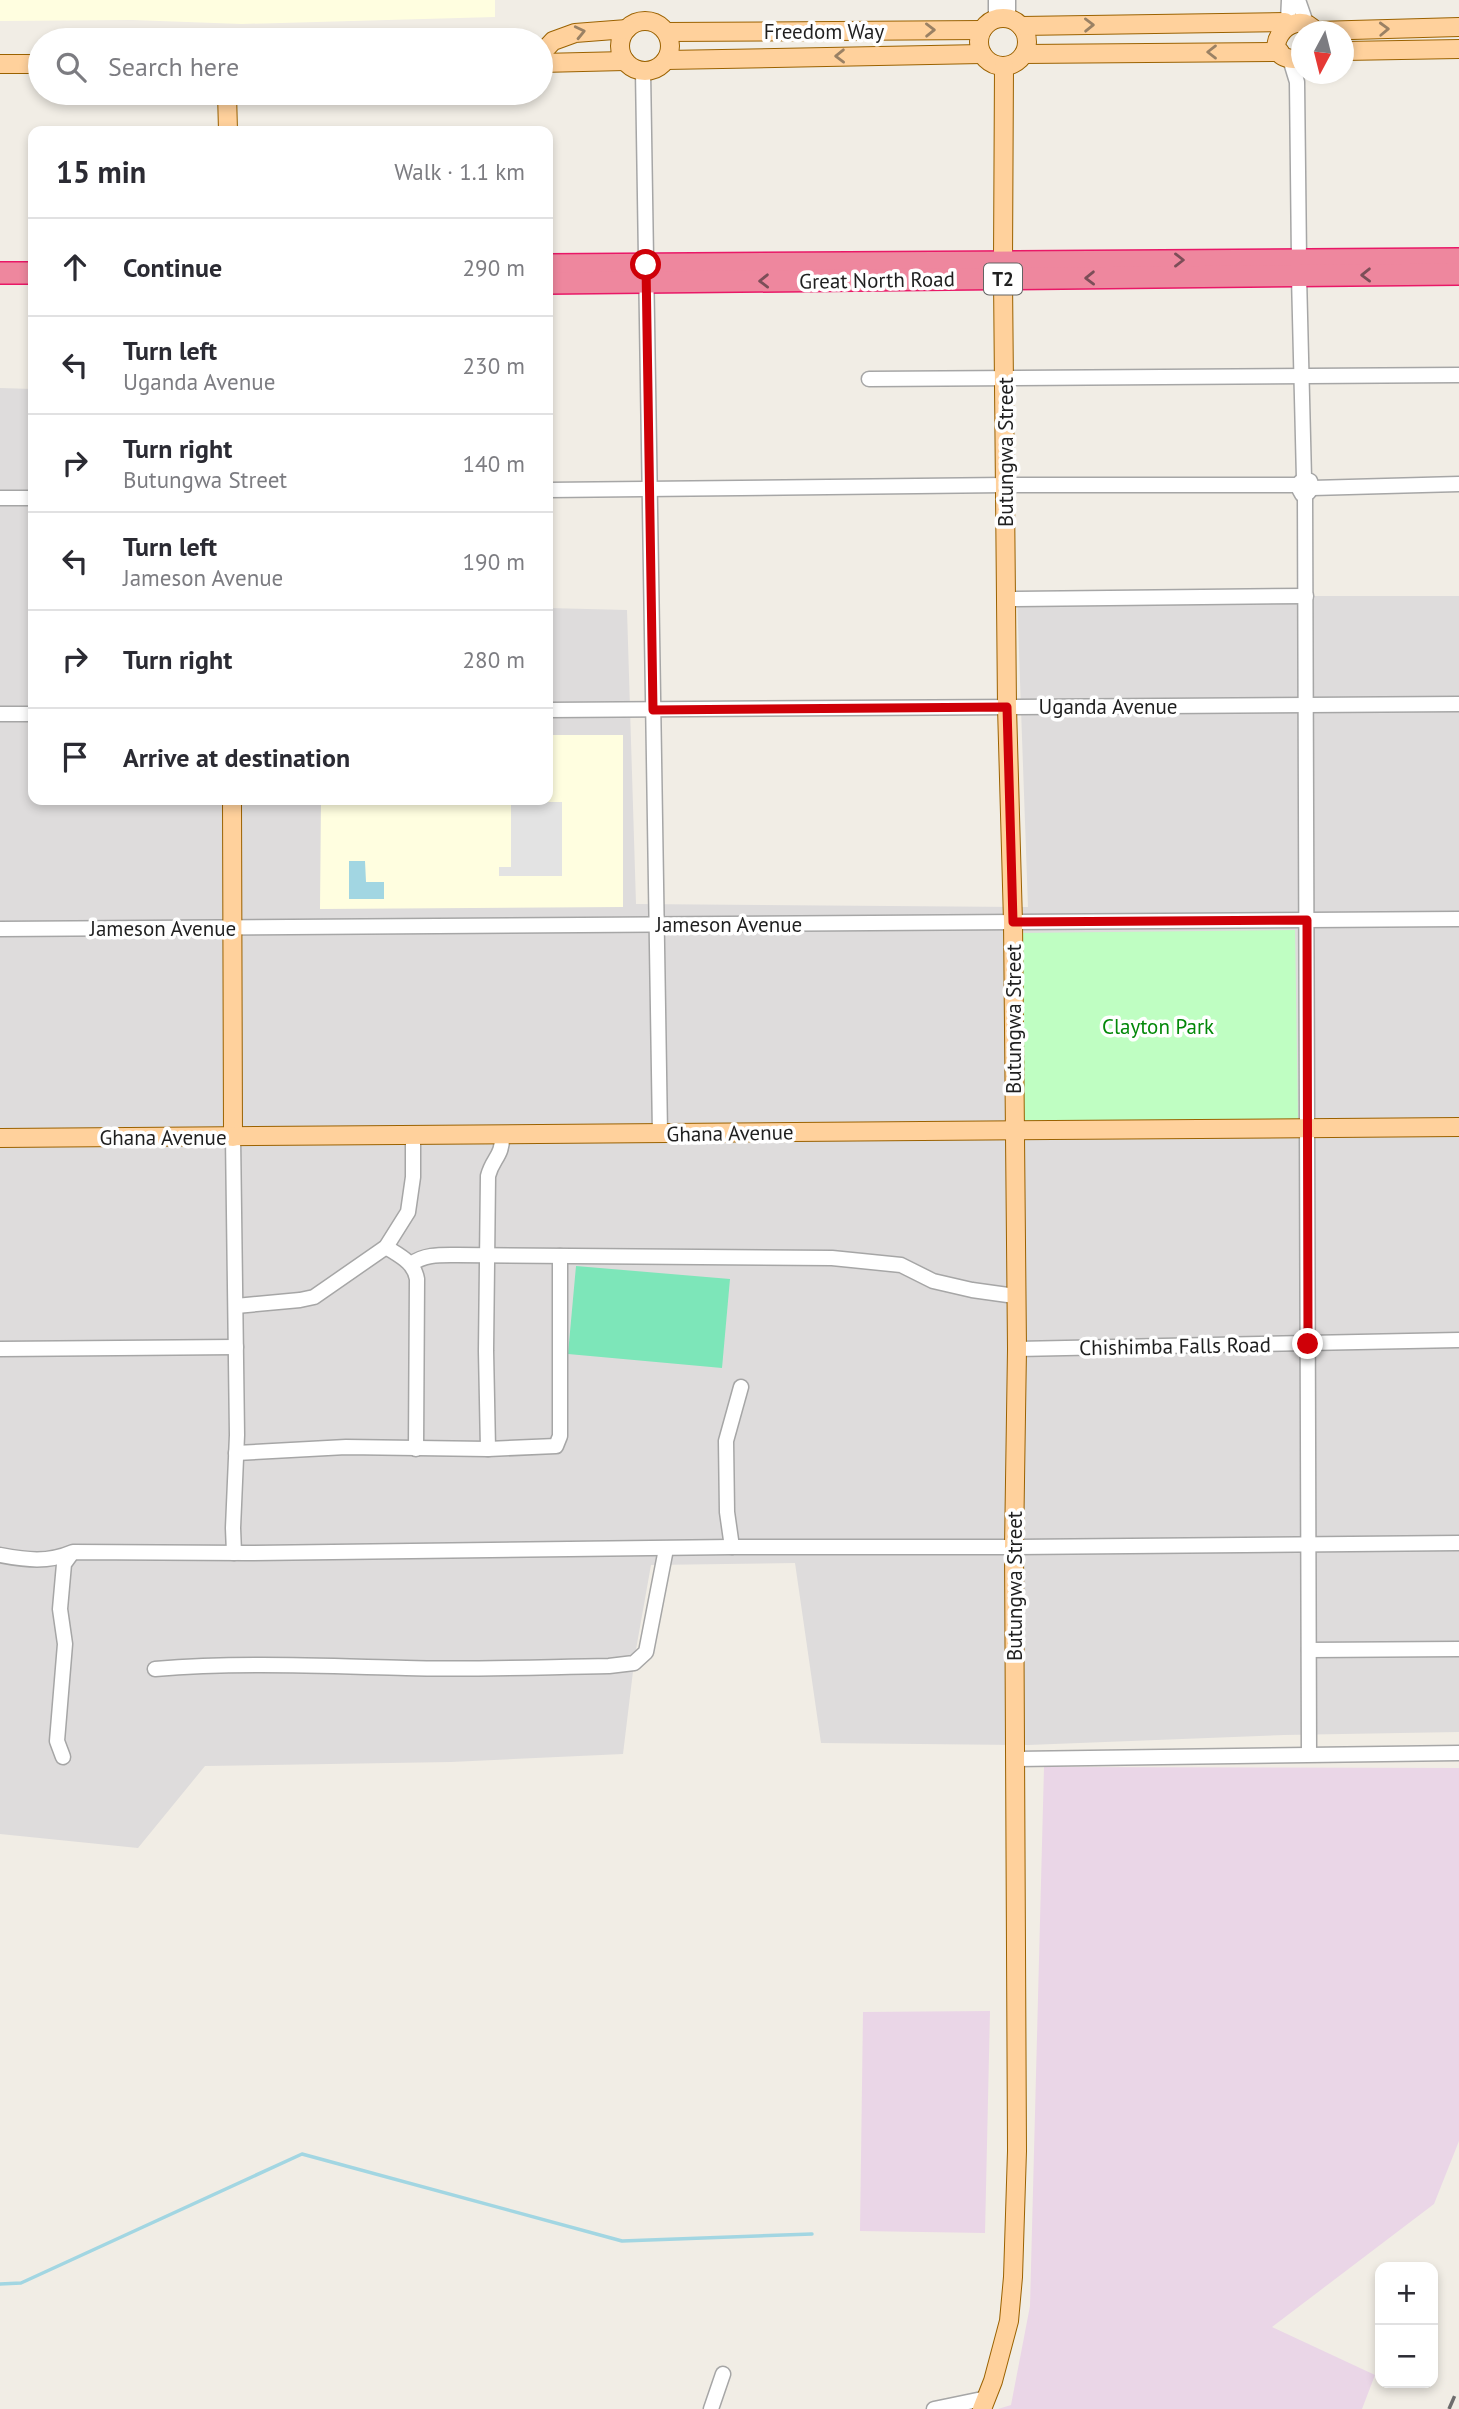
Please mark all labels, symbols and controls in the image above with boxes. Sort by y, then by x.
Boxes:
one-way arrow [1084,17,1095,33]
street label: Freedom Way [764,18,885,45]
north arrow [1291,21,1354,84]
one-way arrow [1379,21,1390,36]
one-way arrow [926,22,936,38]
one-way arrow [574,26,586,41]
search box [28,28,553,105]
one-way arrow [1206,44,1217,60]
icon: search [52,48,90,86]
one-way arrow [834,49,845,64]
text: Search here [108,50,239,83]
text: 15 min [56,152,146,191]
text: Walk · 1.1 km [394,157,525,186]
icon: ahead [56,248,94,286]
route start [630,249,661,280]
text: Continue [123,251,222,284]
one-way arrow [1175,252,1185,268]
text: 290 m [463,253,525,282]
road number: T2 [984,264,1022,294]
street label: Great North Road [799,265,955,295]
one-way arrow [1361,267,1371,283]
one-way arrow [1084,270,1095,286]
one-way arrow [759,273,769,289]
text: Turn left [123,334,217,367]
icon: left [56,346,94,384]
text: 230 m [463,351,525,380]
text: Uganda Avenue [123,367,275,396]
street label: Butungwa Street [992,377,1019,527]
text: Turn right [123,432,232,465]
icon: right [56,444,94,482]
text: 140 m [463,449,525,478]
text: Butungwa Street [123,465,287,494]
text: Turn left [123,530,217,563]
icon: left [56,542,94,580]
text: 190 m [463,547,525,576]
text: Jameson Avenue [123,563,283,592]
icon: right [56,640,94,678]
text: Turn right [123,643,232,676]
text: 280 m [463,645,525,674]
street label: Uganda Avenue [1038,693,1178,720]
icon: arrive [56,738,94,776]
text: Arrive at destination [123,741,350,774]
street label: Jameson Avenue [655,911,802,938]
street label: Jameson Avenue [89,915,236,942]
street label: Butungwa Street [1000,944,1027,1094]
park label: Clayton Park [1102,1013,1214,1040]
street label: Ghana Avenue [666,1118,794,1148]
street label: Ghana Avenue [99,1124,227,1151]
route end [1292,1328,1323,1359]
street label: Chishimba Falls Road [1079,1331,1271,1361]
street label: Butungwa Street [1001,1511,1028,1661]
map controls [1375,2262,1438,2388]
button: + [1375,2262,1438,2325]
button: − [1375,2325,1438,2388]

